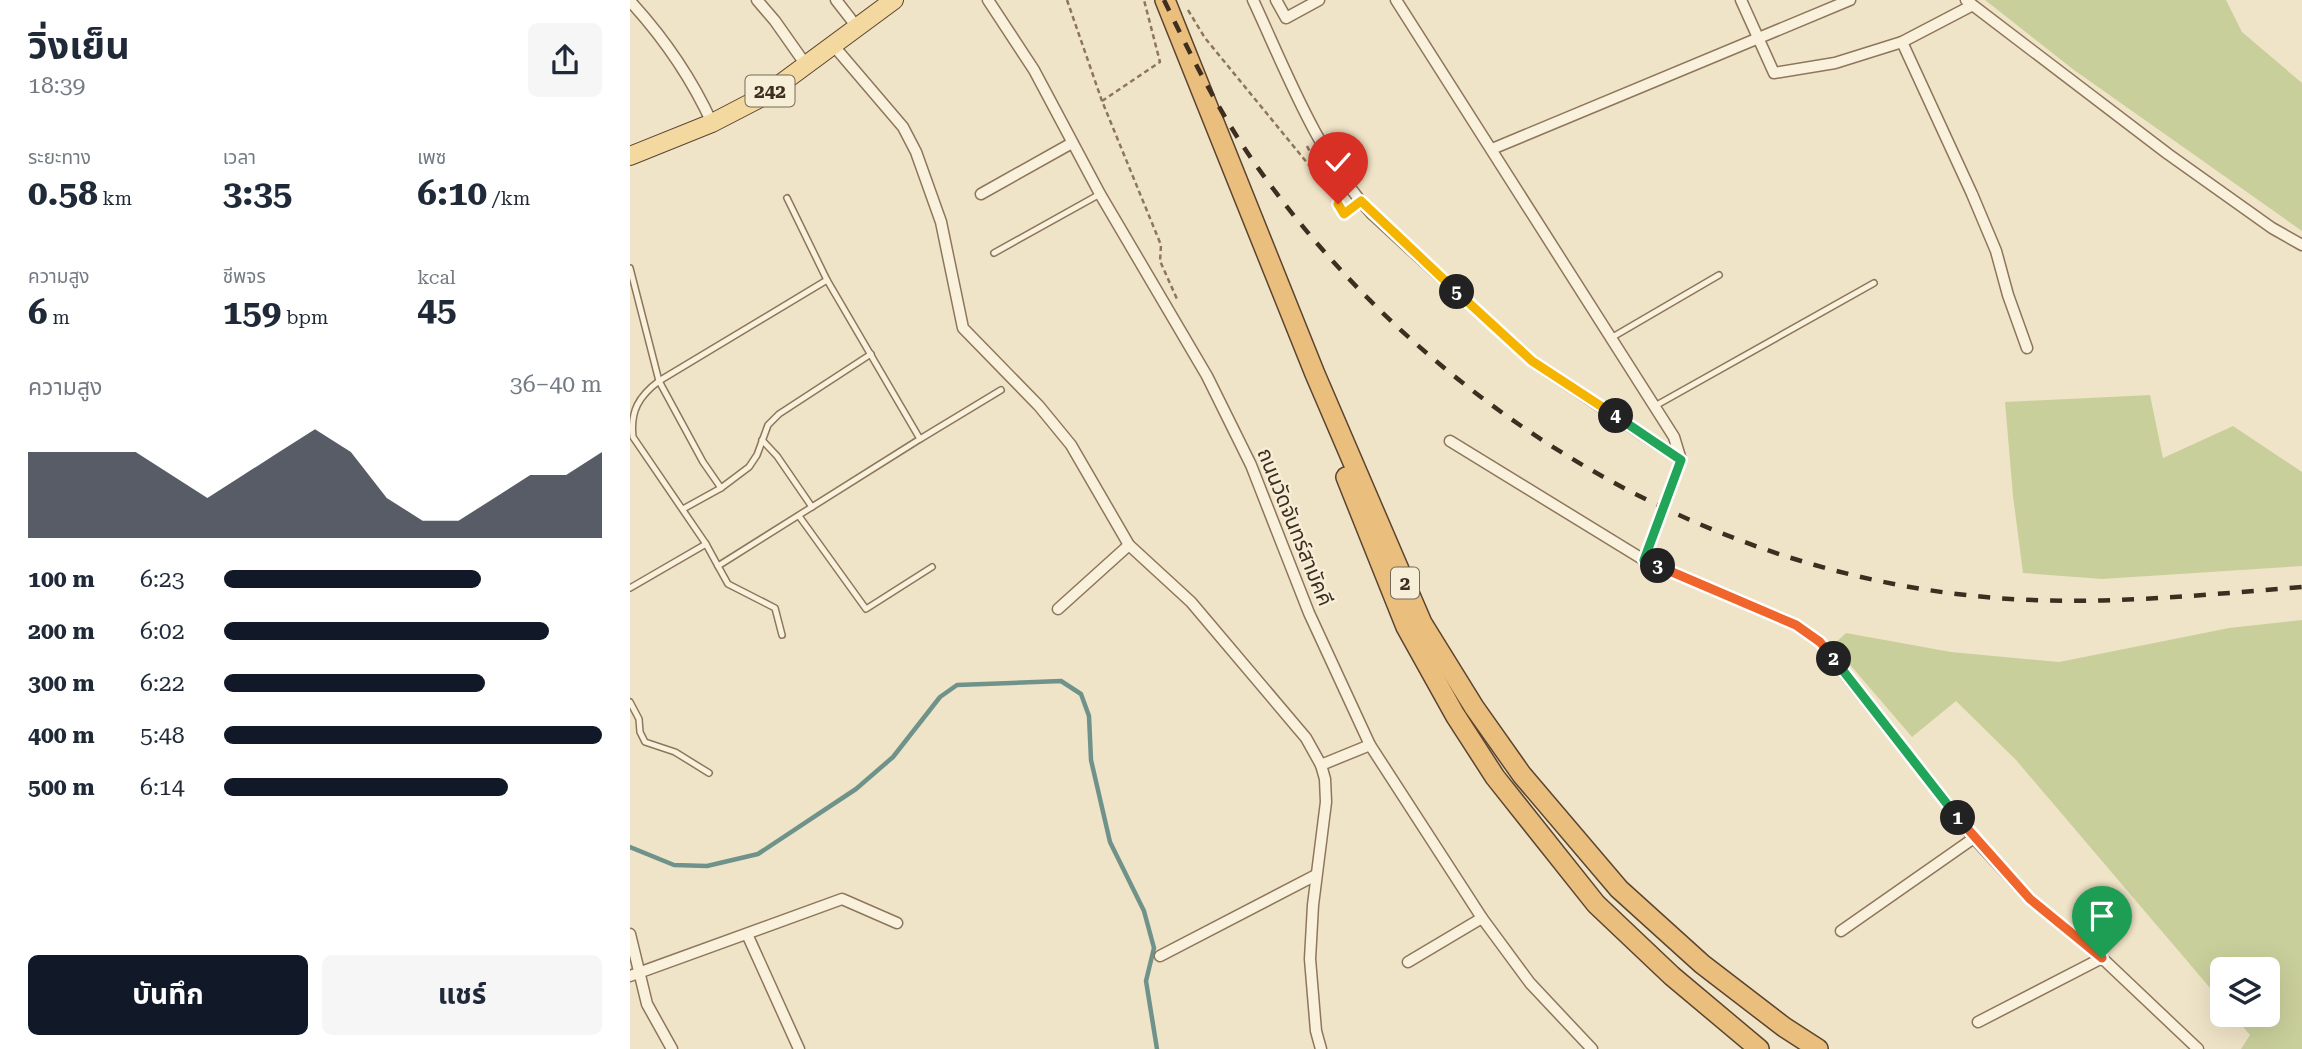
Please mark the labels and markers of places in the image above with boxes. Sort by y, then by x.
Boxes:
pin [1308,132,1368,204]
pin: 5 [1440,274,1474,310]
pin: 4 [1598,398,1634,434]
pin: 3 [1640,548,1676,584]
pin: 2 [1816,642,1852,676]
pin: 1 [1940,800,1976,836]
pin [2072,886,2132,958]

